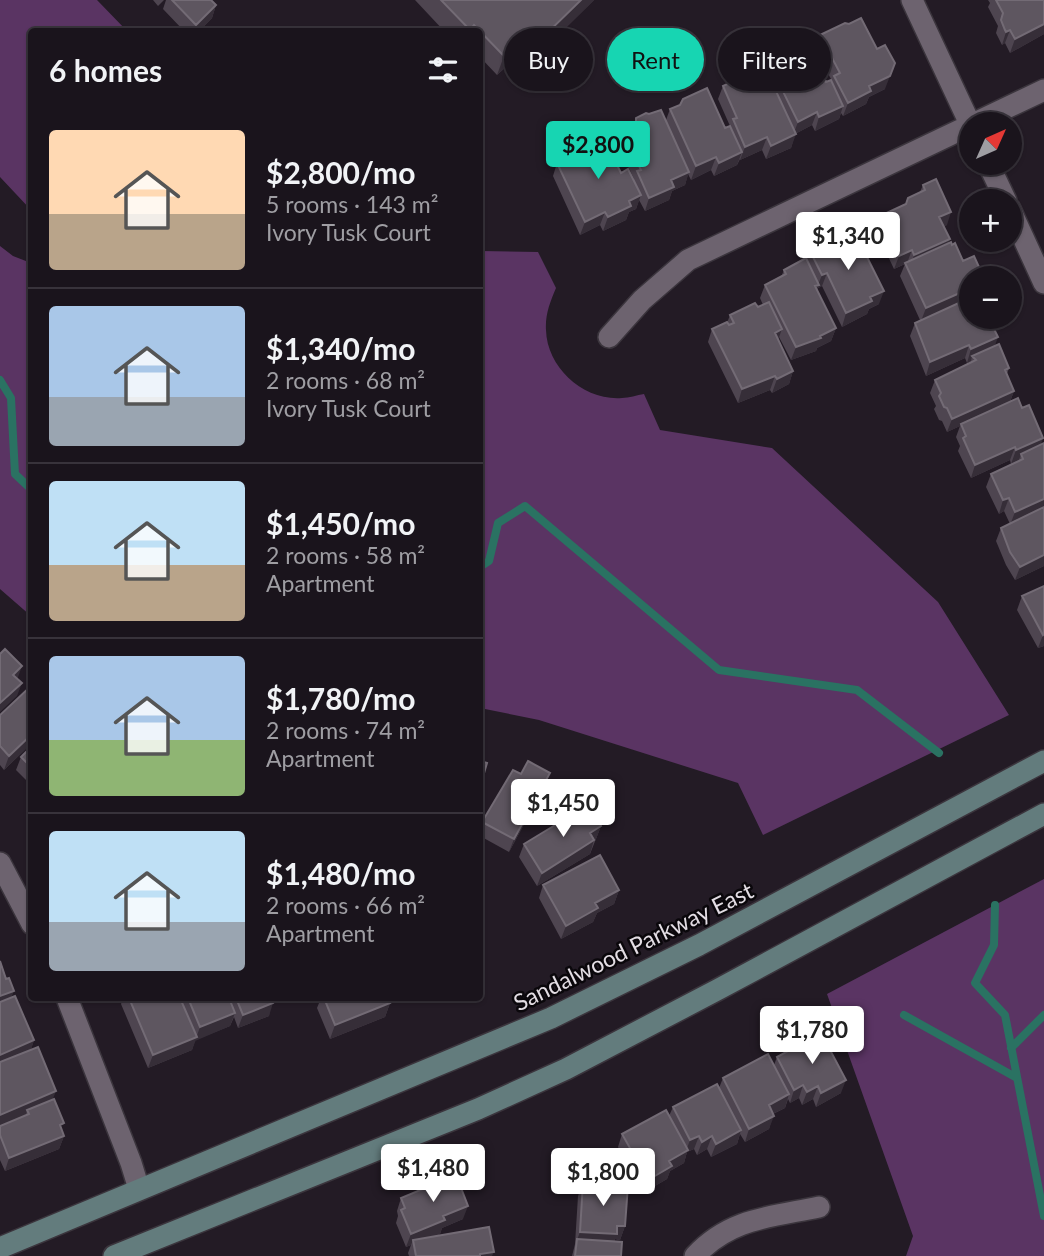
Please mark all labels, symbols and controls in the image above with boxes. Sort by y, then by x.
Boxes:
chip: Buy [504,28,593,91]
chip: Rent [607,28,704,91]
chip: Filters [718,28,831,91]
icon: filters [424,51,462,89]
text: 6 homes [49,52,162,88]
north arrow [959,112,1022,175]
map controls [959,112,1022,329]
pin: $2,800 [541,122,655,181]
text: $2,800 [562,130,634,158]
text: $2,800/mo [266,154,415,190]
icon: home [105,158,189,242]
button: + [959,189,1022,252]
text: 5 rooms · 143 m² [266,190,438,218]
pin: $1,340 [791,212,905,272]
text: Ivory Tusk Court [266,218,431,246]
text: $1,340 [812,221,884,249]
button: − [959,266,1022,329]
text: $1,340/mo [266,330,415,366]
icon: home [105,334,189,418]
text: 2 rooms · 68 m² [266,366,425,394]
text: Ivory Tusk Court [266,394,431,422]
text: $1,450/mo [266,505,415,541]
icon: home [105,509,189,593]
text: 2 rooms · 58 m² [266,541,425,569]
text: Apartment [266,569,374,597]
text: $1,780/mo [266,680,415,716]
icon: home [105,684,189,768]
text: 2 rooms · 74 m² [266,716,425,744]
text: Apartment [266,744,374,772]
pin: $1,450 [506,780,620,839]
text: $1,450 [527,788,599,816]
text: $1,480/mo [266,855,415,891]
icon: home [105,859,189,943]
street label: Sandalwood Parkway East [509,875,758,1016]
text: 2 rooms · 66 m² [266,891,425,919]
text: Apartment [266,919,374,947]
pin: $1,780 [755,1006,869,1066]
text: $1,780 [776,1015,848,1043]
pin: $1,480 [376,1144,490,1204]
pin: $1,800 [546,1148,660,1208]
text: $1,480 [397,1153,469,1181]
text: $1,800 [567,1157,639,1185]

